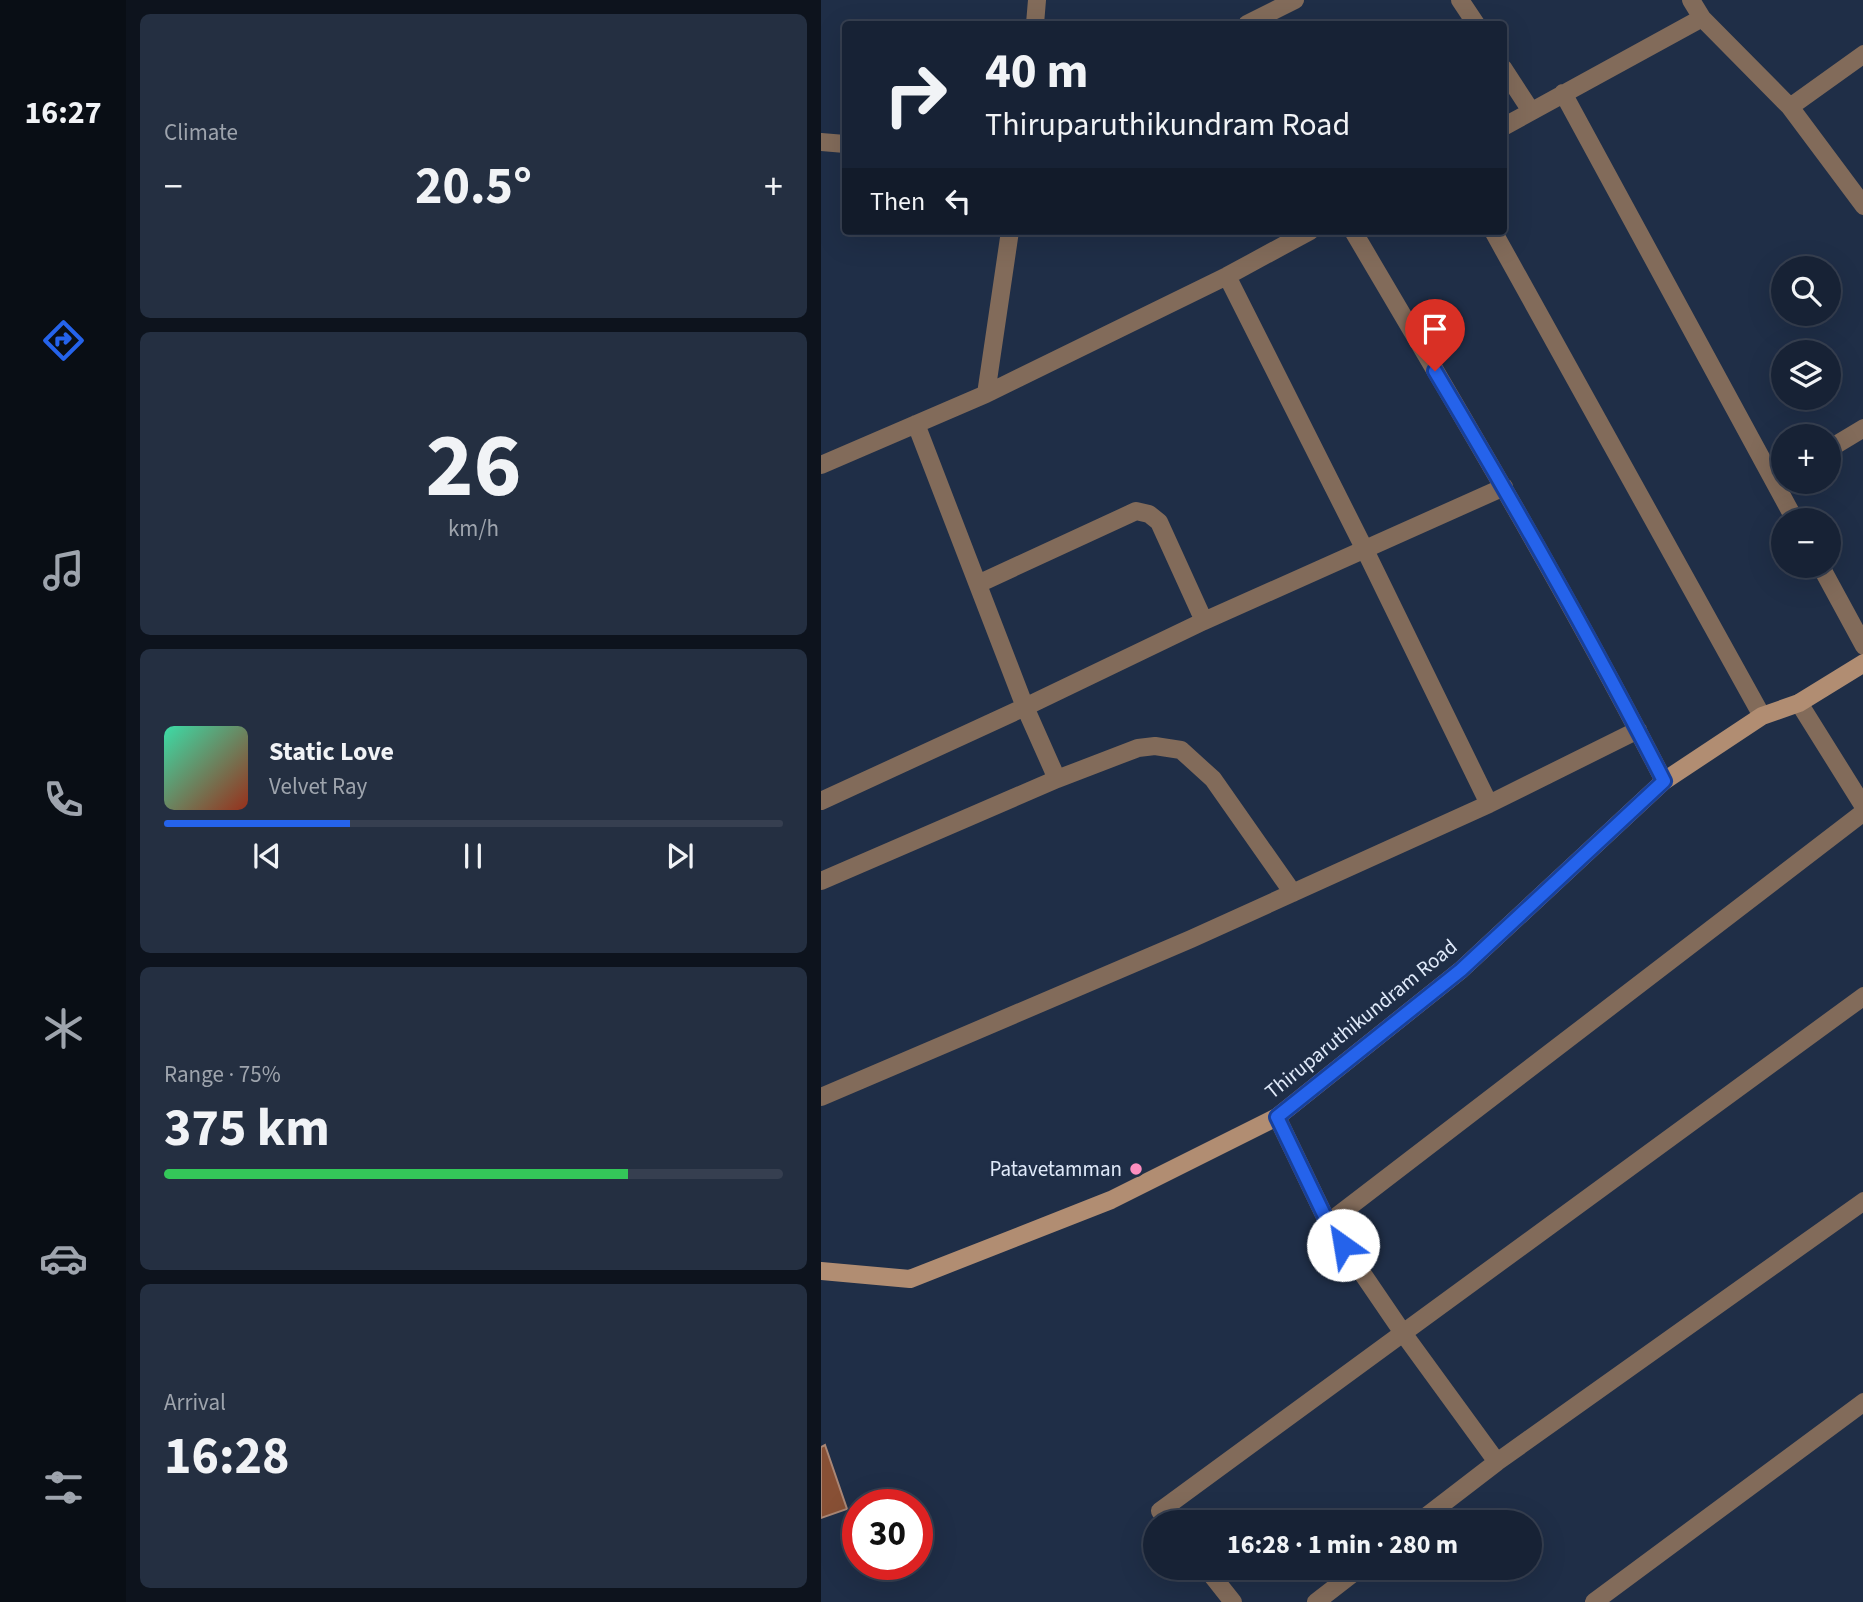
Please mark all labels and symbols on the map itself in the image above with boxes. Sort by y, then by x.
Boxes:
pin [1405,299,1465,371]
street label: Thiruparuthikundram Road [1258,932,1464,1106]
place label: Patavetamman [989,1154,1122,1184]
marker: Patavetamman [1128,1161,1144,1177]
position arrow [1306,1208,1380,1282]
speed limit sign: 30 [842,1489,933,1580]

